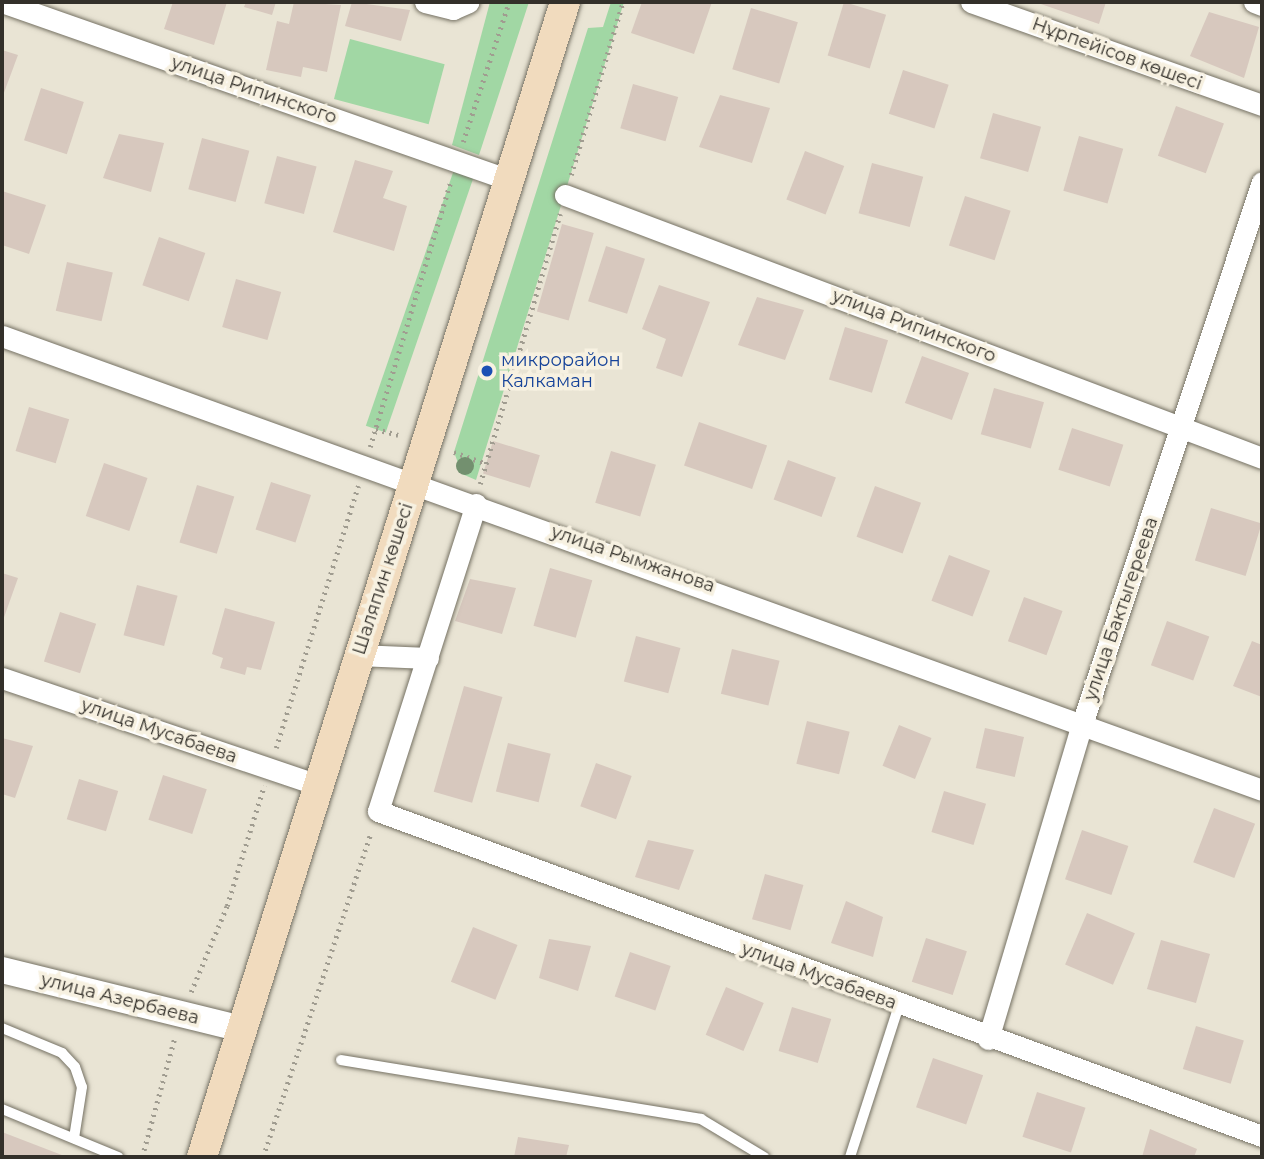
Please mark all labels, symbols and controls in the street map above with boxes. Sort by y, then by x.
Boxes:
street label: Нұрпейісов көшесі [1029,13,1205,95]
street label: улица Рипинского [168,52,340,128]
street label: улица Рипинского [829,285,999,367]
place label: микрорайон Калкаман [501,350,621,392]
marker: микрорайон Калкаман [479,363,495,379]
street label: Шаляпин көшесі [348,500,418,658]
street label: улица Бактыгереева [1079,514,1163,704]
street label: улица Рымжанова [548,521,718,597]
street label: улица Мусабаева [78,694,240,768]
street label: улица Мусабаева [738,938,900,1014]
street label: улица Азербаева [39,969,201,1029]

